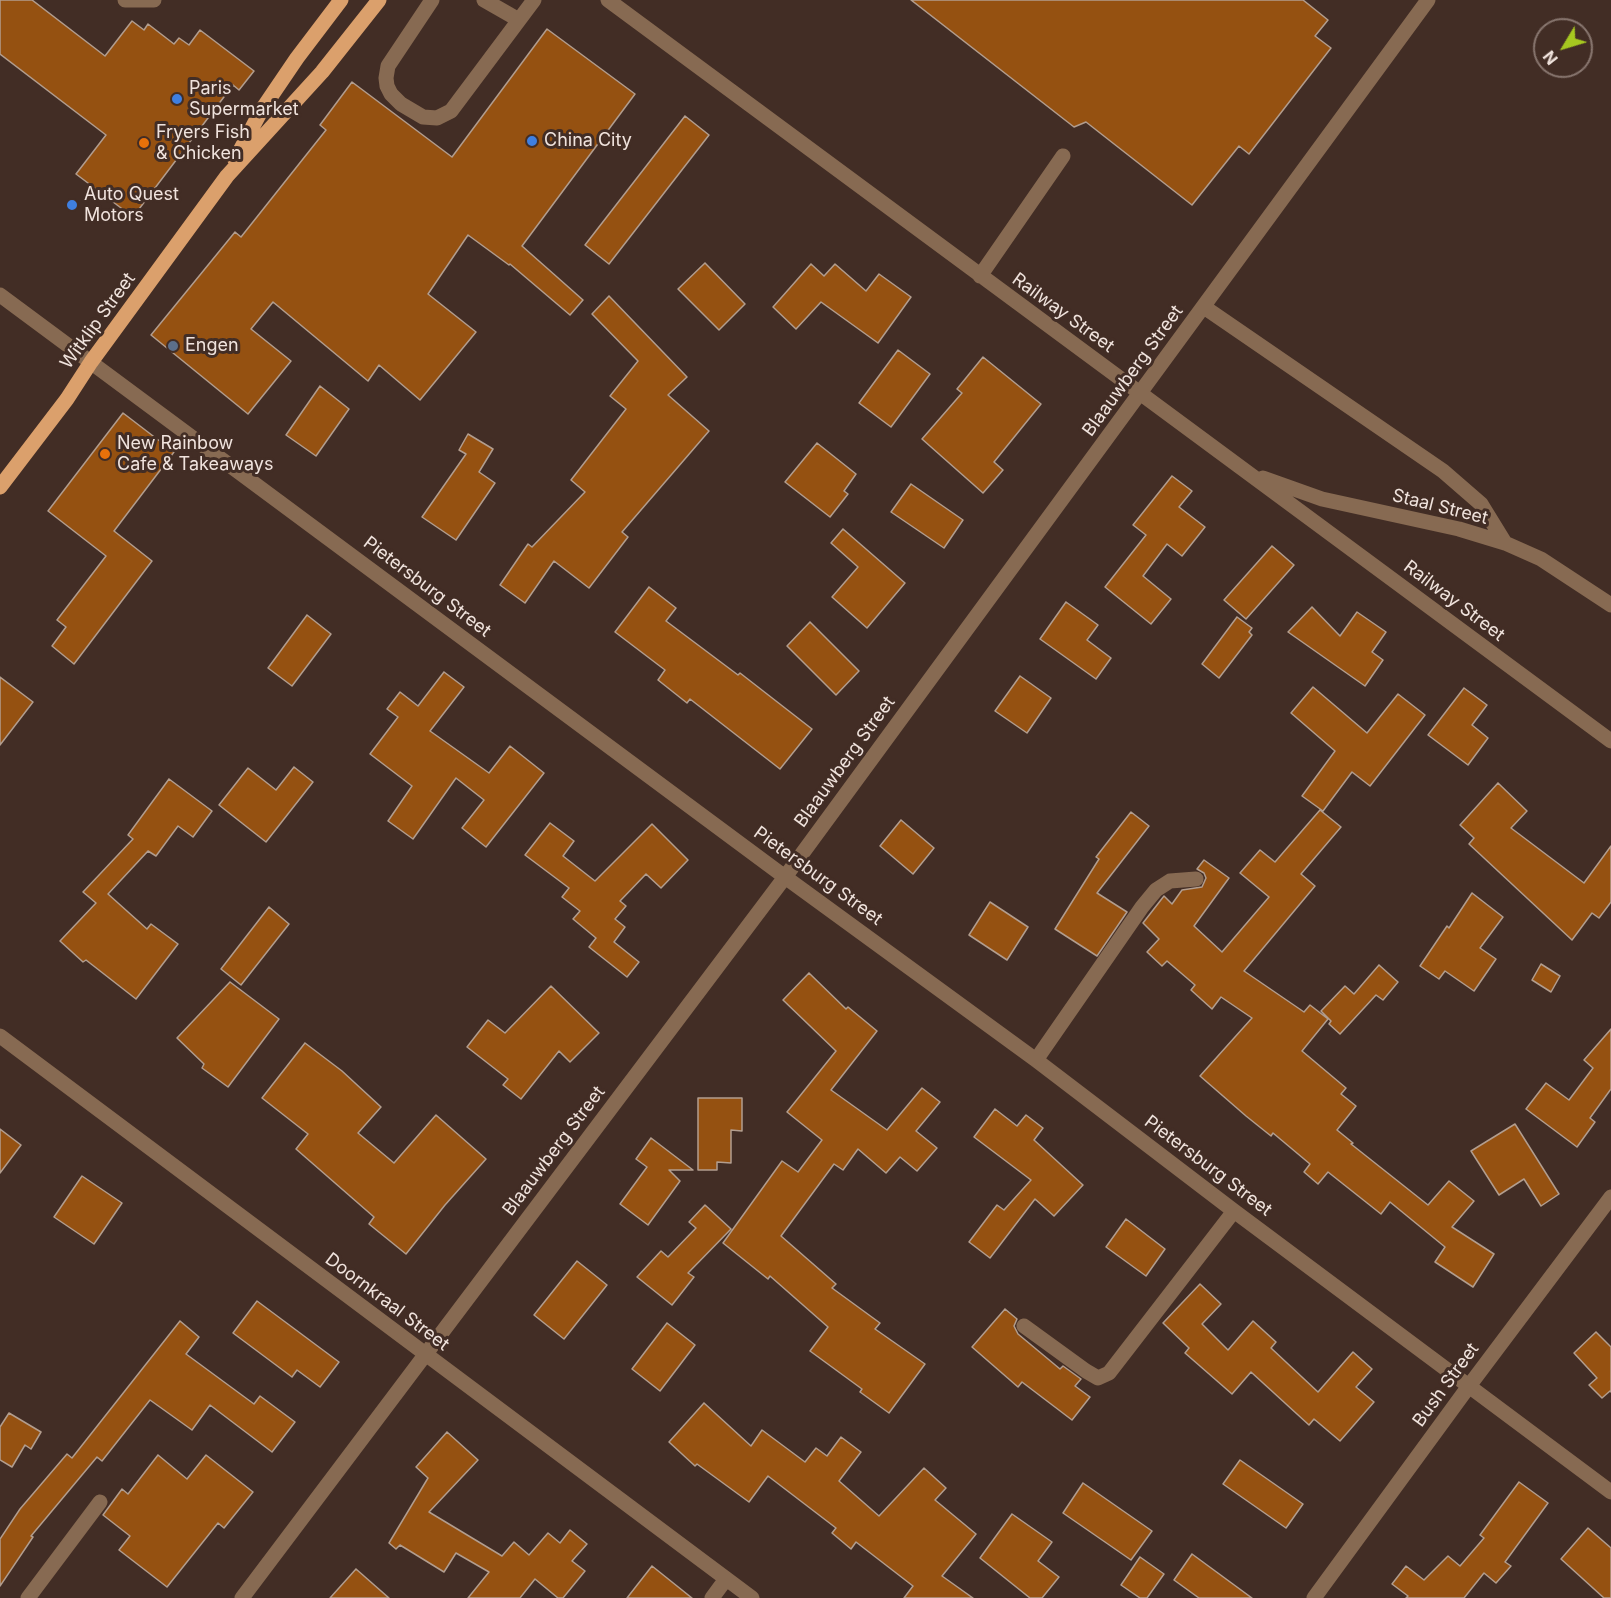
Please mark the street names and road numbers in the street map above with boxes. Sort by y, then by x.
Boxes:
street label: Witklip Street [56,269,140,373]
street label: Railway Street [1008,269,1118,357]
street label: Blaauwberg Street [1078,301,1188,441]
street label: Staal Street [1390,485,1490,529]
street label: Pietersburg Street [359,532,495,642]
street label: Railway Street [1399,556,1509,646]
street label: Blaauwberg Street [790,692,900,832]
street label: Pietersburg Street [749,822,887,930]
street label: Blaauwberg Street [498,1082,610,1220]
street label: Pietersburg Street [1140,1111,1276,1221]
street label: Doornkraal Street [321,1248,453,1356]
street label: Bush Street [1408,1339,1484,1431]

